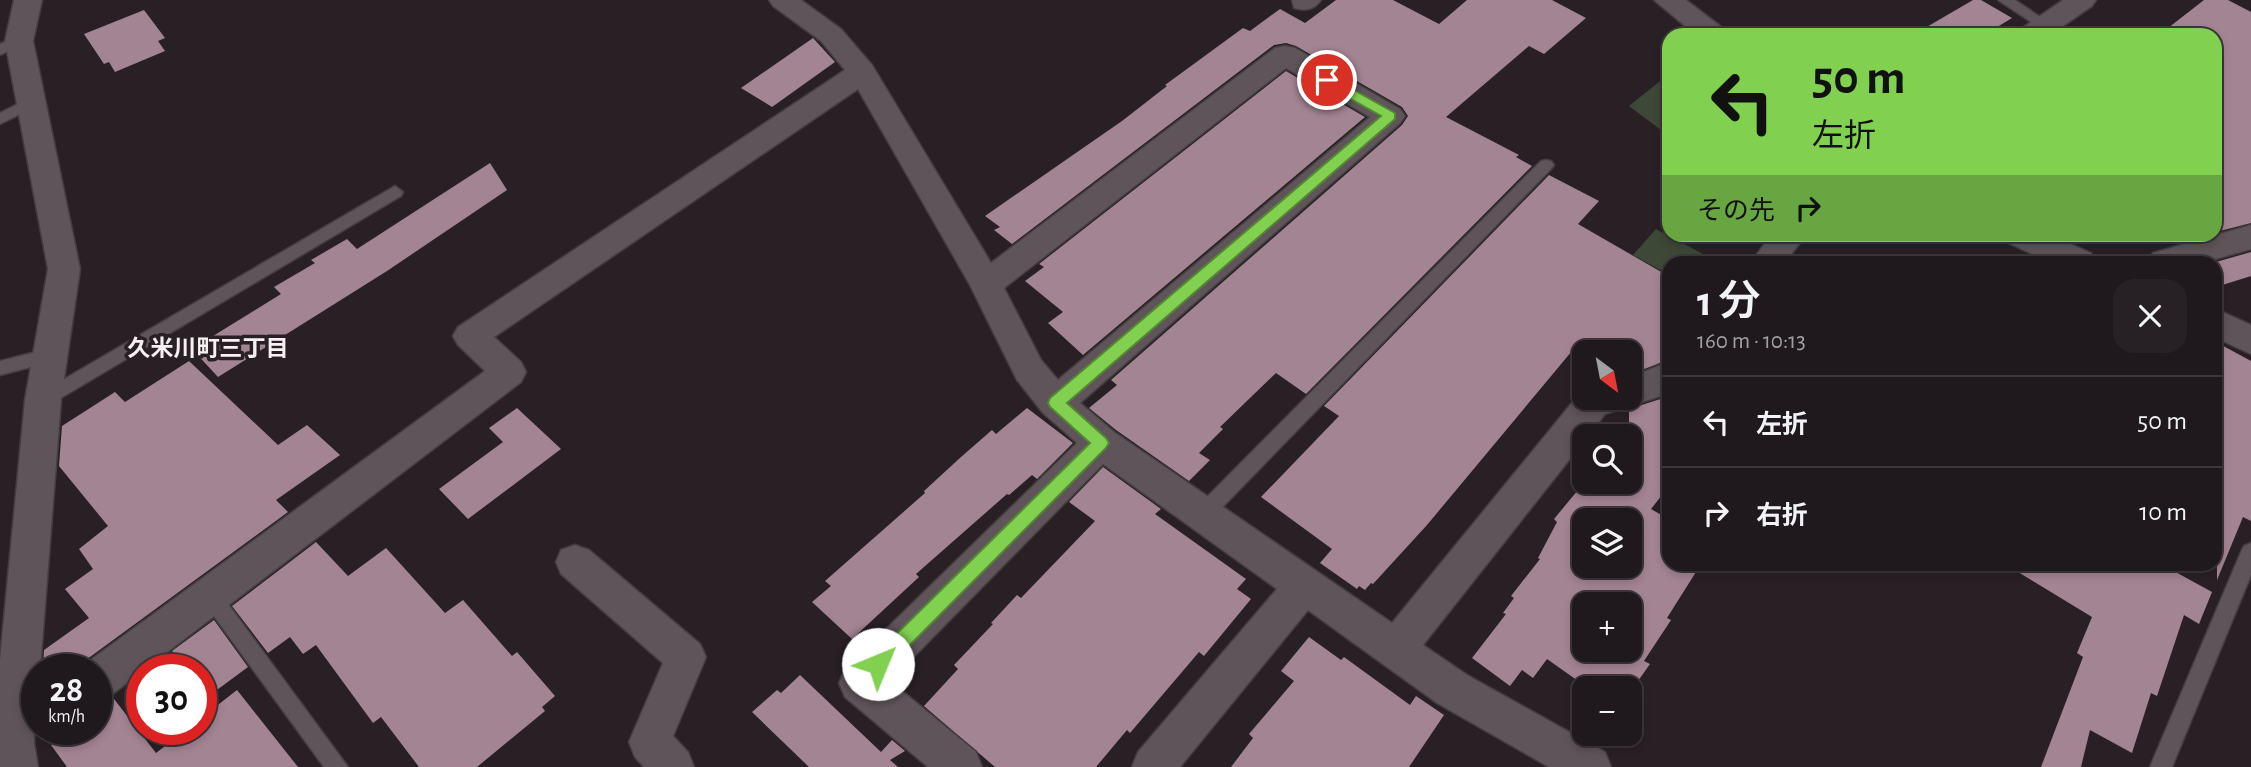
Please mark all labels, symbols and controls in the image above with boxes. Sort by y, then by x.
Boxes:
pin [1297,50,1357,110]
text: 50 m [1812,54,1906,103]
icon: left [1697,56,1788,147]
icon: arrive [1308,61,1346,99]
text: 左折 [1812,120,1876,152]
icon: right [1789,189,1827,227]
text: その先 [1697,198,1775,224]
button: close [2113,279,2187,353]
text: 1 分 [1697,281,1760,323]
text: 160 m · 10:13 [1697,330,1806,353]
district label: 久米川町三丁目 [128,336,289,361]
north arrow [1572,340,1642,410]
map controls [1572,340,1642,746]
icon: left [1697,403,1735,441]
text: 50 m [2137,408,2187,434]
text: 左折 [1756,412,1808,438]
button: search [1572,424,1642,494]
icon: right [1697,494,1735,532]
text: 10 m [2139,499,2187,525]
text: 右折 [1756,503,1808,529]
button: layers [1572,508,1642,578]
button: + [1572,592,1642,662]
position arrow [841,627,915,701]
speed limit sign: 30 [126,654,217,745]
text: 28 [50,673,83,708]
button: − [1572,676,1642,746]
text: km/h [48,708,85,726]

